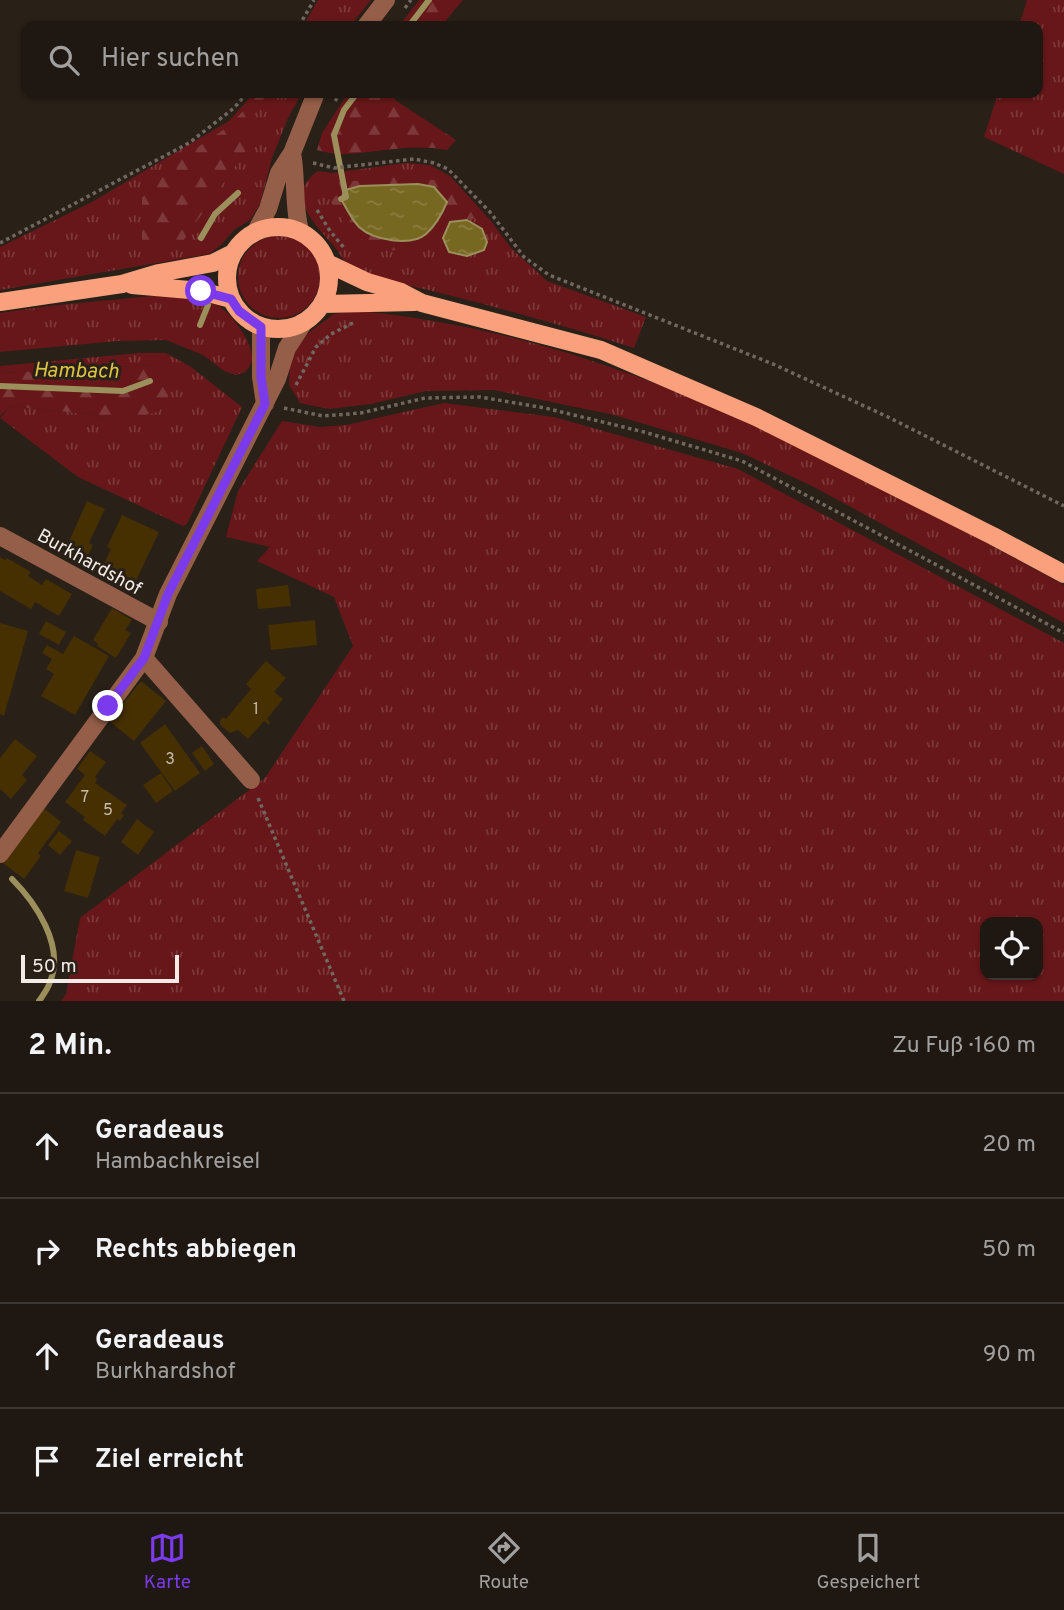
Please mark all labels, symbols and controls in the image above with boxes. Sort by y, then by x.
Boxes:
search box [21,21,1043,98]
icon: search [45,41,83,79]
text: Hier suchen [101,43,240,76]
route start [185,275,216,306]
water label: Hambach [33,357,120,386]
street label: Burkhardshof [32,524,146,602]
route end [92,690,123,721]
house number: 1 [253,700,259,720]
house number: 3 [165,750,175,770]
house number: 7 [81,788,89,808]
house number: 5 [103,801,113,821]
map controls [980,917,1043,980]
button: locate [980,917,1043,980]
scale bar [21,952,178,984]
text: 50 m [32,955,77,979]
text: 2 Min. [28,1028,112,1065]
text: Zu Fuß · 160 m [892,1032,1036,1061]
text: Geradeaus [95,1115,224,1148]
icon: ahead [28,1127,66,1165]
text: 20 m [982,1131,1036,1160]
text: Hambachkreisel [95,1148,260,1177]
icon: right [28,1232,66,1270]
text: Rechts abbiegen [95,1234,297,1267]
text: 50 m [982,1236,1036,1265]
text: Geradeaus [95,1325,224,1358]
icon: ahead [28,1337,66,1375]
text: 90 m [983,1341,1036,1370]
text: Burkhardshof [95,1358,235,1387]
icon: arrive [28,1442,66,1480]
text: Ziel erreicht [95,1444,244,1477]
tab: Karte [144,1529,191,1595]
tab: Route [478,1529,529,1595]
tab: Gespeichert [816,1529,920,1595]

